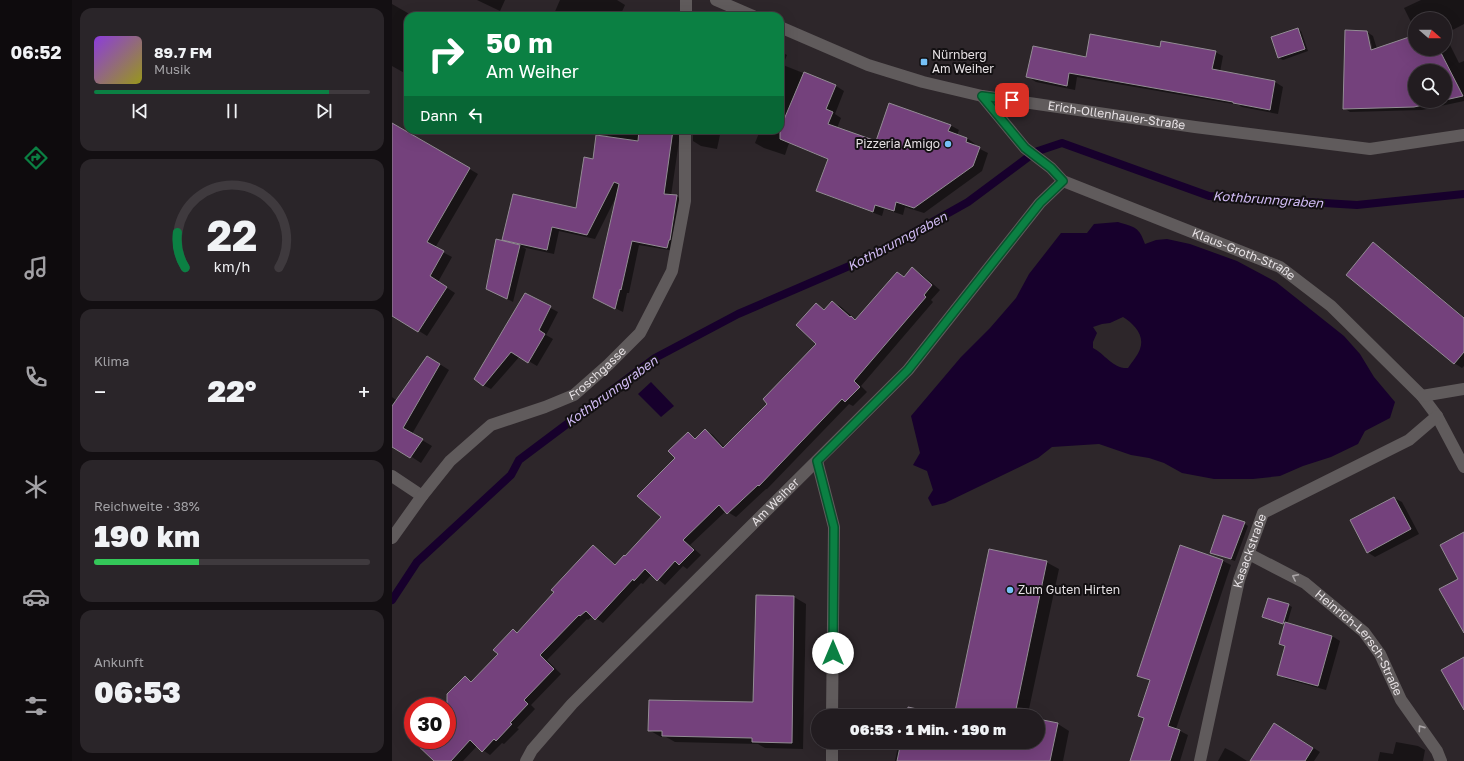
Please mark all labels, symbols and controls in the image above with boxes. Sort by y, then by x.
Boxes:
north arrow [1408,12,1452,56]
map controls [1408,12,1452,108]
text: 50 m [486,26,553,59]
icon: right [420,28,472,80]
text: 06:52 [11,41,61,63]
text: 89.7 FM [154,43,212,61]
place label: Nürnberg Am Weiher [932,47,994,76]
marker: Nürnberg Am Weiher [919,57,929,67]
text: Am Weiher [486,60,579,82]
text: Musik [154,61,191,77]
button: search [1408,64,1452,108]
pin [995,83,1029,117]
icon: arrive [1001,89,1023,111]
street label: Erich-Ollenhauer-Straße [1047,98,1187,133]
icon: previous [129,100,151,122]
icon: pause [221,100,243,122]
icon: next [313,100,335,122]
icon: left [465,104,487,126]
text: Dann [420,106,457,124]
place label: Pizzeria Amigo [855,136,940,151]
marker: Pizzeria Amigo [943,139,953,149]
icon: directions [22,144,50,172]
water label: Kothbrunngraben [1212,187,1325,211]
water label: Kothbrunngraben [844,208,950,274]
text: 22 [207,210,257,260]
street label: Klaus-Groth-Straße [1190,225,1299,283]
icon: music [22,254,50,282]
text: km/h [214,257,250,274]
street label: Froschgasse [566,343,629,403]
water label: Kothbrunngraben [562,351,661,430]
text: Klima [94,353,129,369]
icon: phone [22,363,50,391]
text: 22° [208,373,256,409]
text: − [94,378,106,405]
text: + [358,378,370,405]
icon: climate [22,473,50,501]
street label: Am Weiher [748,474,802,529]
text: Reichweite · 38% [94,498,200,514]
street label: Kasackstraße [1229,512,1269,589]
text: 190 km [94,518,200,554]
one-way arrow [1292,575,1299,582]
place label: Zum Guten Hirten [1018,582,1120,597]
icon: car [22,583,50,611]
marker: Zum Guten Hirten [1005,585,1015,595]
street label: Heinrich-Lersch-Straße [1312,586,1406,698]
position arrow [812,632,854,674]
text: Ankunft [94,654,144,670]
text: 06:53 [94,674,181,710]
icon: filters [22,692,50,720]
speed limit sign: 30 [404,697,456,749]
text: 06:53 · 1 Min. · 190 m [850,720,1006,738]
one-way arrow [1418,725,1426,732]

